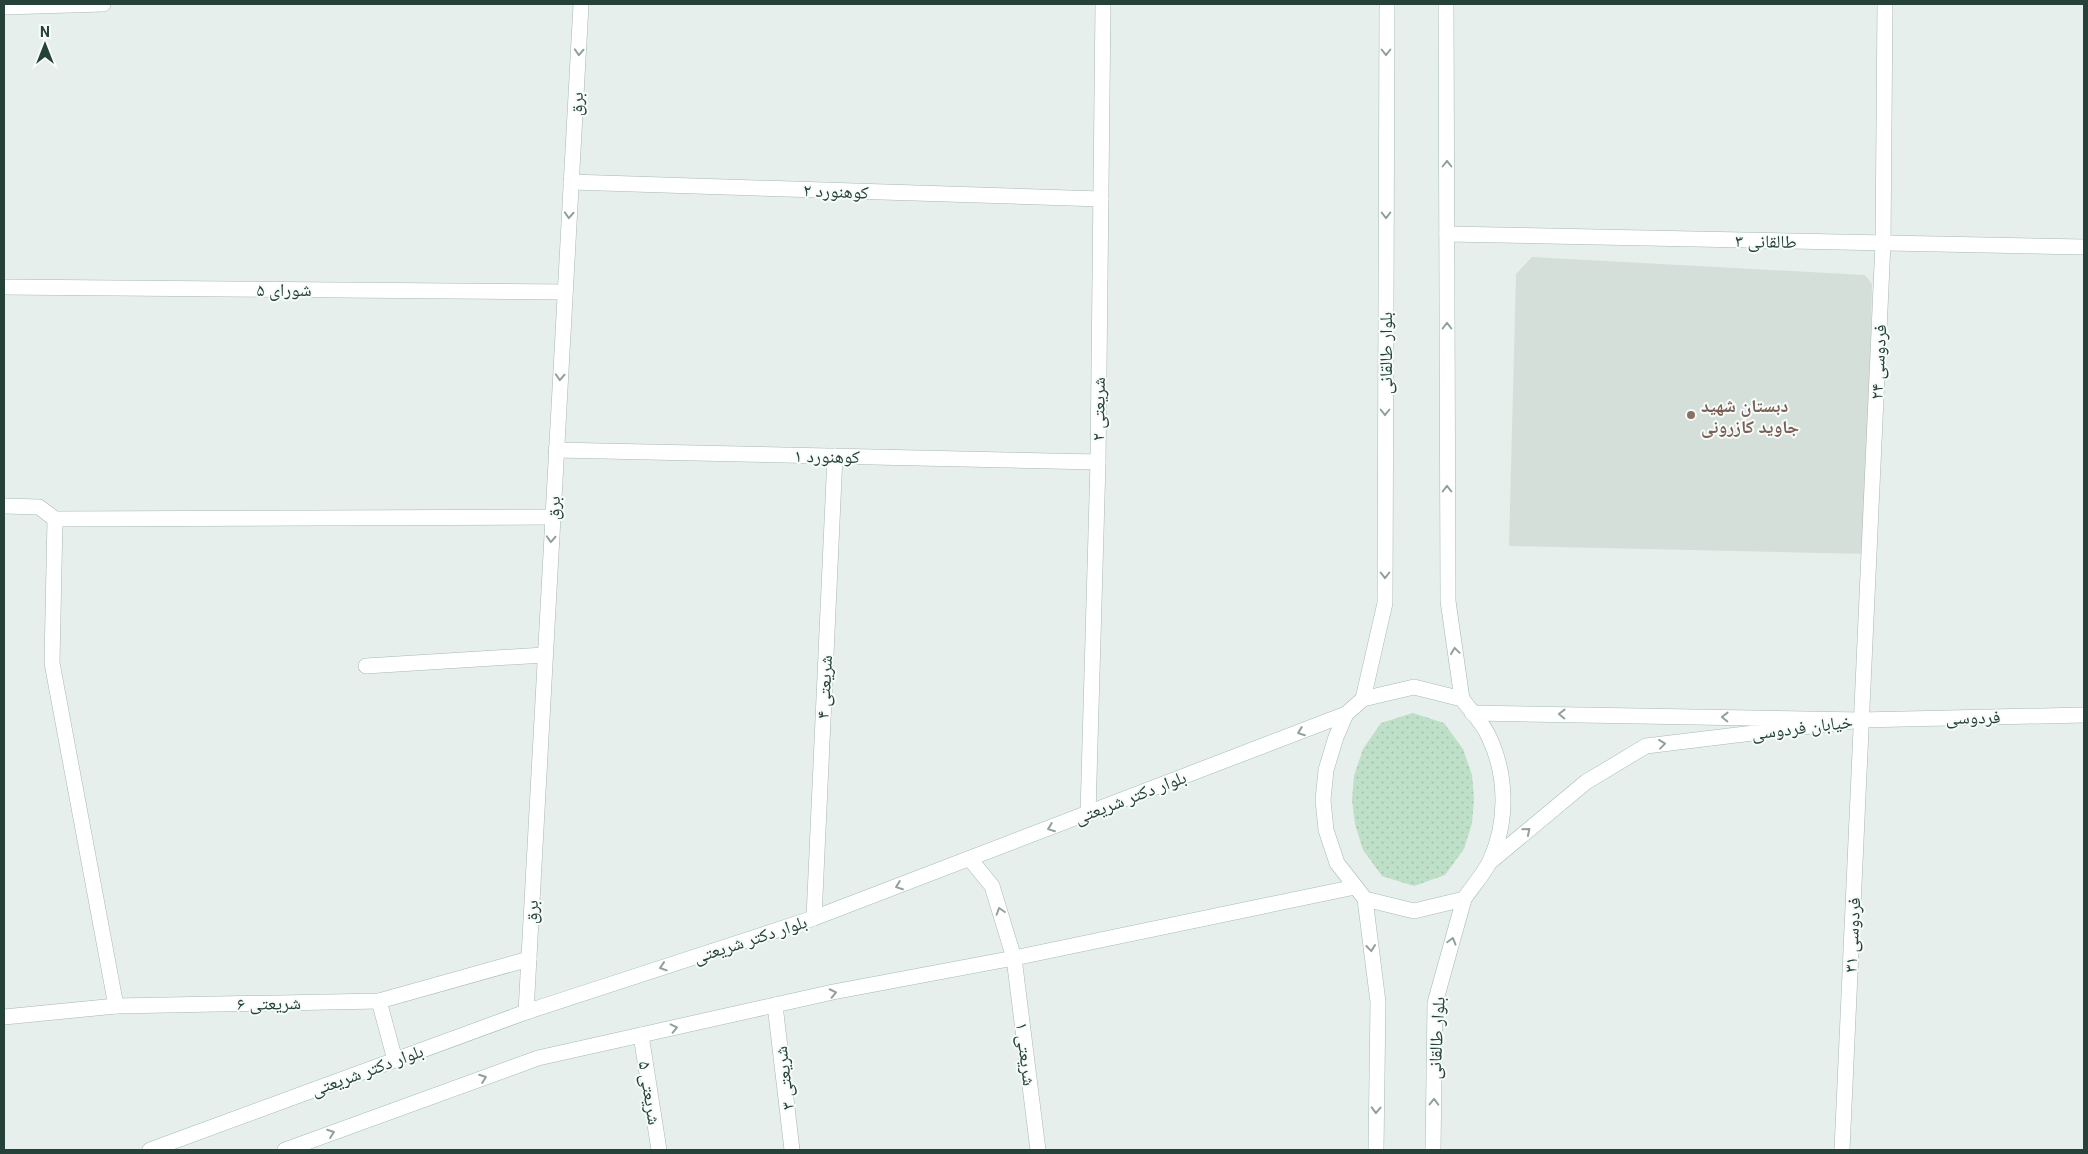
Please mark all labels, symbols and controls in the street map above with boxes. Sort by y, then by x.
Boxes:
north arrow [20,20,70,70]
text: N [40,24,50,40]
one-way arrow [573,49,584,57]
one-way arrow [1381,49,1391,57]
street label: برق [565,91,588,117]
one-way arrow [1442,159,1452,167]
street label: کوهنورد ۲ [803,179,870,203]
one-way arrow [564,211,575,219]
one-way arrow [1381,212,1391,219]
street label: طالقانی ۳ [1735,230,1797,253]
street label: شورای ۵ [256,279,312,301]
street label: بلوار طالقانی [1375,312,1397,394]
one-way arrow [1442,322,1452,330]
street label: فردوسی ۲۴ [1866,324,1891,400]
one-way arrow [555,373,566,381]
street label: شریعتی ۲ [1087,377,1110,441]
place label: دبستان شهید جاوید کازرونی [1701,395,1800,438]
one-way arrow [1380,409,1390,417]
marker: دبستان شهید جاوید کازرونی [1685,409,1697,421]
street label: کوهنورد ۱ [794,445,861,467]
one-way arrow [1442,484,1452,492]
street label: برق [542,495,565,521]
one-way arrow [545,535,556,543]
one-way arrow [1380,572,1390,579]
one-way arrow [1450,646,1461,654]
street label: شریعتی ۴ [812,654,837,720]
street label: فردوسی [1945,706,2001,729]
one-way arrow [1558,709,1566,719]
street label: خیابان فردوسی [1750,710,1854,745]
one-way arrow [1720,712,1728,722]
one-way arrow [1297,725,1306,736]
one-way arrow [1658,739,1666,750]
street label: بلوار دکتر شریعتی [1071,766,1189,829]
one-way arrow [1047,822,1056,832]
one-way arrow [1522,827,1531,836]
one-way arrow [896,880,904,890]
street label: فردوسی ۳۱ [1840,897,1865,973]
street label: برق [520,899,543,925]
one-way arrow [996,908,1006,916]
street label: بلوار دکتر شریعتی [691,911,810,968]
one-way arrow [1446,937,1457,946]
one-way arrow [1365,944,1376,952]
one-way arrow [660,962,668,972]
one-way arrow [828,988,837,998]
street label: شریعتی ۶ [237,992,301,1015]
street label: بلوار طالقانی [1423,996,1450,1080]
street label: شریعتی ۱ [1011,1021,1040,1087]
one-way arrow [670,1023,679,1033]
street label: بلوار دکتر شریعتی [308,1040,427,1101]
street label: شریعتی ۳ [770,1045,799,1111]
street label: شریعتی ۵ [634,1060,665,1126]
one-way arrow [479,1074,487,1084]
one-way arrow [1428,1097,1439,1105]
one-way arrow [1371,1106,1381,1114]
one-way arrow [326,1129,335,1139]

